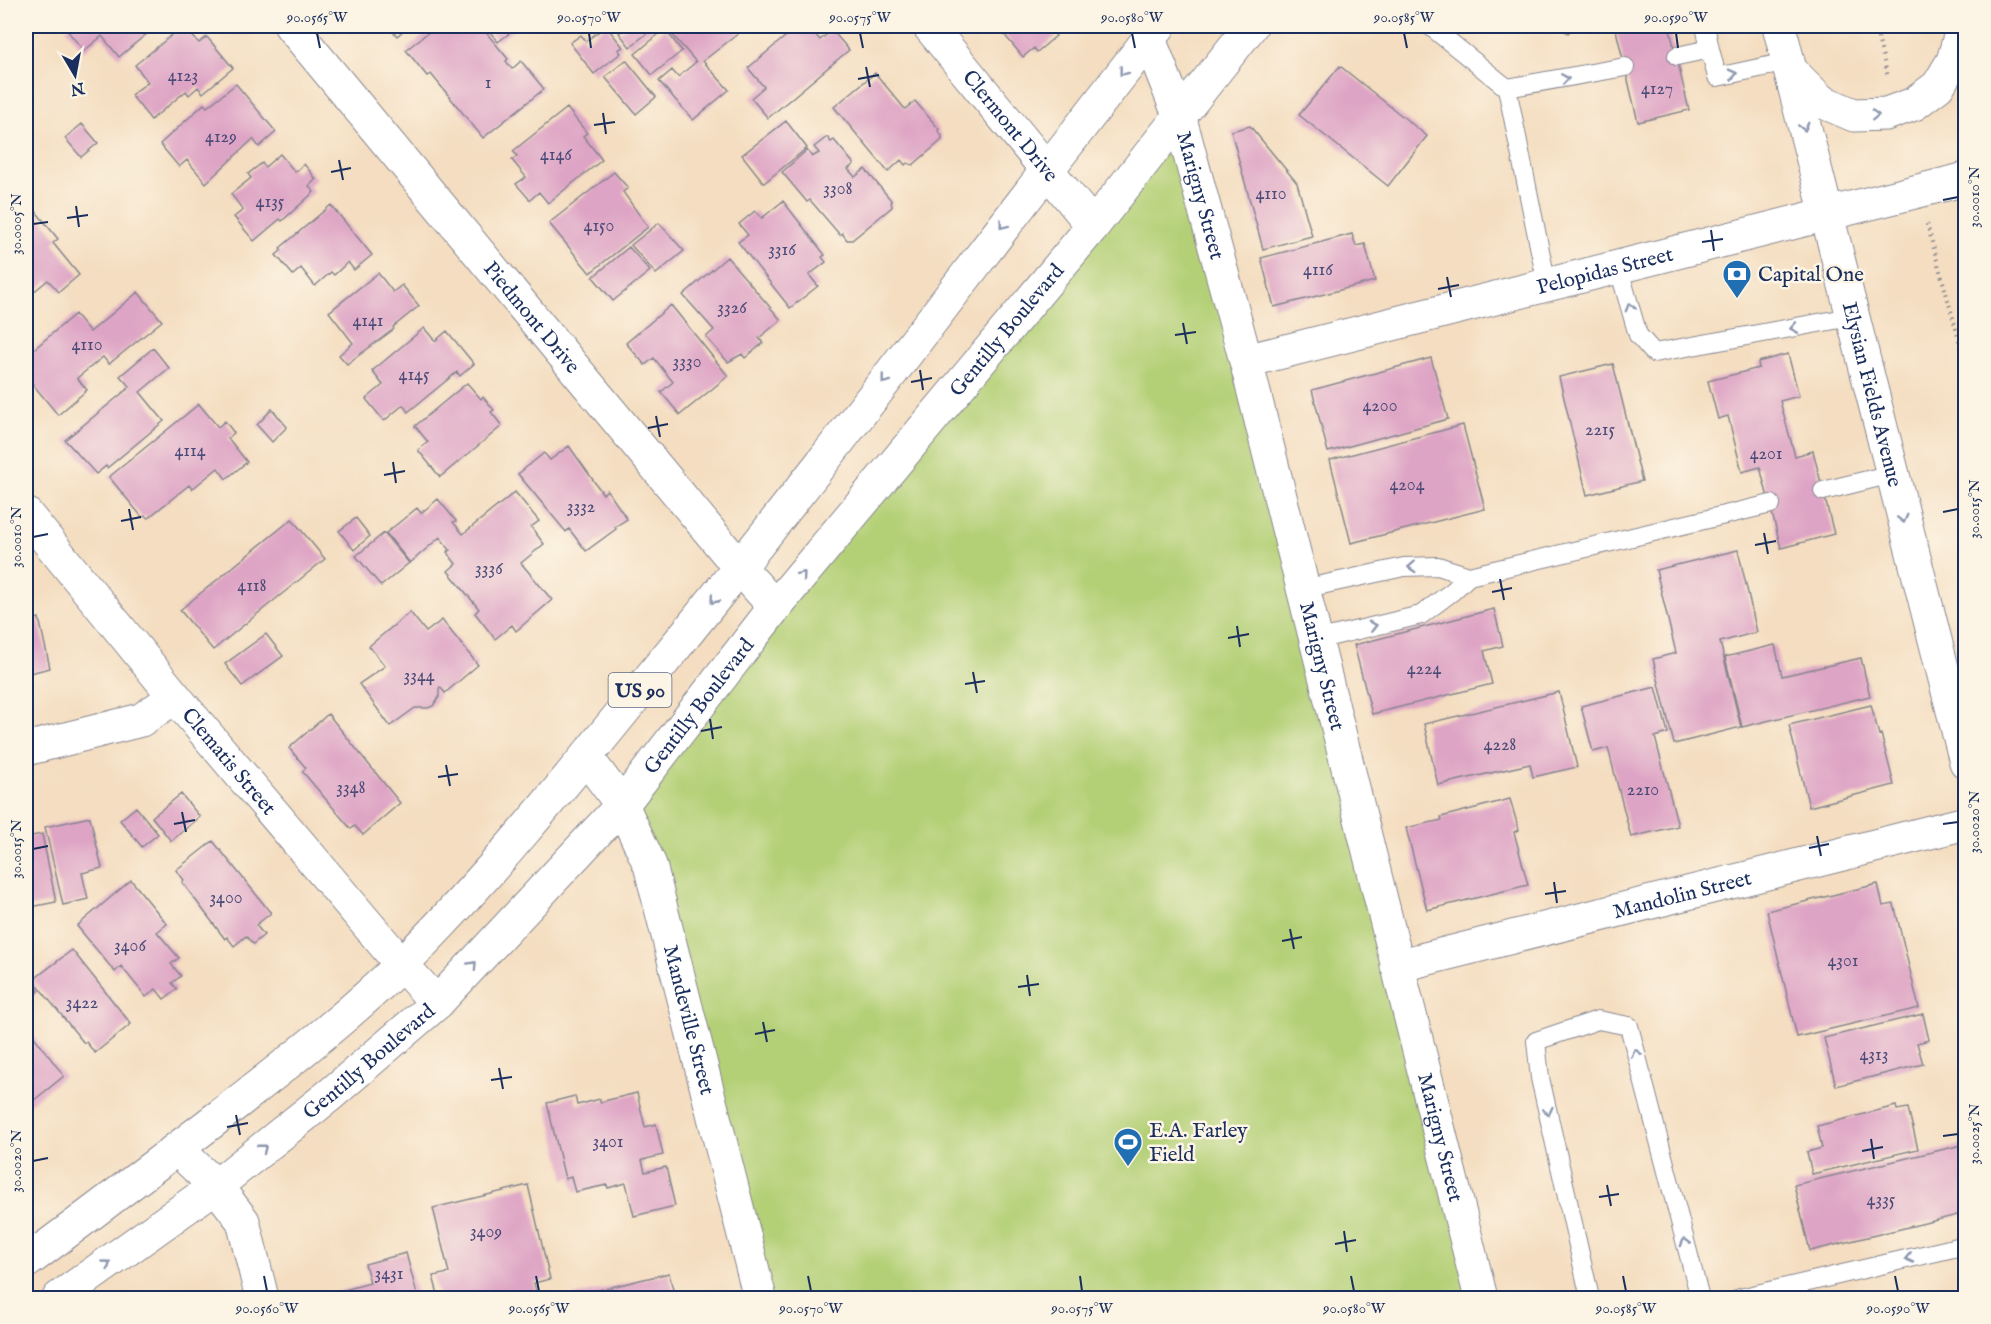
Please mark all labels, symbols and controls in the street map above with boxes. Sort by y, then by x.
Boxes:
text: 90.0565°W [286,8,348,27]
text: 90.0570°W [556,8,621,27]
text: 90.0575°W [828,8,891,27]
text: 90.0580°W [1100,8,1164,27]
text: 90.0585°W [1373,8,1435,27]
text: 90.0590°W [1644,8,1708,27]
north arrow [45,45,105,105]
house number: 4123 [168,65,198,88]
street label: Clermont Drive [956,65,1064,189]
one-way arrow [1120,65,1131,76]
one-way arrow [1728,68,1738,81]
house number: 1 [485,72,491,95]
one-way arrow [1560,73,1570,86]
text: N [69,77,87,99]
house number: 4127 [1641,78,1673,101]
one-way arrow [1870,108,1879,121]
one-way arrow [1796,122,1809,132]
house number: 4129 [205,126,237,149]
street label: Marigny Street [1169,129,1230,263]
house number: 4146 [540,144,572,167]
text: 30.0010°N [1965,166,1984,228]
house number: 3308 [823,178,853,201]
house number: 4110 [1256,183,1287,206]
house number: 4135 [256,191,285,214]
text: 30.0005°N [7,193,26,255]
house number: 4150 [584,215,614,238]
one-way arrow [1000,219,1011,230]
house number: 3316 [768,239,796,262]
street label: Pelopidas Street [1534,242,1676,302]
street label: Piedmont Drive [477,256,586,380]
street label: Gentilly Boulevard [944,258,1071,403]
bank icon: Capital One [1721,258,1753,300]
house number: 4116 [1303,259,1333,282]
place label: Capital One [1758,262,1864,289]
house number: 3326 [717,297,747,320]
street label: Elysian Fields Avenue [1835,299,1908,490]
one-way arrow [1625,302,1637,313]
house number: 4141 [352,310,384,333]
one-way arrow [1789,321,1799,333]
house number: 4110 [72,334,103,357]
house number: 3330 [672,351,702,374]
house number: 4145 [399,364,430,387]
one-way arrow [881,373,892,384]
house number: 4200 [1363,395,1397,418]
house number: 2215 [1585,419,1616,442]
house number: 4114 [174,440,206,463]
house number: 4201 [1750,443,1782,466]
house number: 4204 [1390,474,1425,497]
text: 30.0015°N [1965,479,1984,539]
house number: 3332 [567,496,595,519]
text: 30.0010°N [7,506,26,568]
one-way arrow [1896,514,1909,524]
house number: 3336 [475,558,503,581]
one-way arrow [1407,560,1417,573]
one-way arrow [795,571,806,582]
house number: 4118 [237,575,267,598]
one-way arrow [710,593,721,604]
street label: Marigny Street [1292,599,1350,733]
one-way arrow [1368,621,1378,634]
street label: Gentilly Boulevard [639,633,761,780]
house number: 4224 [1407,658,1441,681]
house number: 3344 [403,665,435,688]
road number: US 90 [608,673,672,707]
street label: Clematis Street [175,703,281,821]
house number: 4228 [1484,734,1516,757]
house number: 3348 [336,777,366,800]
house number: 2210 [1627,779,1659,802]
text: 30.0020°N [1965,790,1984,854]
text: 30.0015°N [7,819,26,879]
street label: Mandolin Street [1610,865,1755,926]
house number: 3400 [209,887,243,910]
house number: 3406 [114,935,146,958]
street label: Mandeville Street [656,942,720,1098]
house number: 4301 [1828,950,1858,973]
one-way arrow [466,961,477,971]
house number: 3422 [66,992,98,1015]
street label: Gentilly Boulevard [298,998,442,1126]
house number: 4313 [1860,1044,1888,1067]
one-way arrow [1630,1048,1643,1058]
street label: Marigny Street [1410,1070,1468,1205]
text: 30.0025°N [1965,1103,1984,1165]
one-way arrow [1540,1106,1553,1116]
place label: E.A. Farley Field [1149,1118,1248,1169]
sports icon: E.A. Farley Field [1112,1126,1144,1168]
text: 30.0020°N [7,1129,26,1193]
house number: 3401 [593,1131,623,1154]
one-way arrow [256,1144,267,1155]
house number: 4335 [1867,1189,1896,1212]
house number: 3409 [470,1221,502,1244]
one-way arrow [1680,1237,1692,1248]
one-way arrow [1904,1251,1914,1264]
one-way arrow [100,1260,111,1271]
house number: 3431 [375,1263,403,1286]
text: 90.0560°W [235,1299,299,1318]
text: 90.0565°W [508,1299,570,1318]
text: 90.0570°W [778,1299,843,1318]
text: 90.0575°W [1050,1299,1113,1318]
text: 90.0580°W [1322,1299,1386,1318]
text: 90.0585°W [1595,1299,1657,1318]
text: 90.0590°W [1866,1299,1930,1318]

